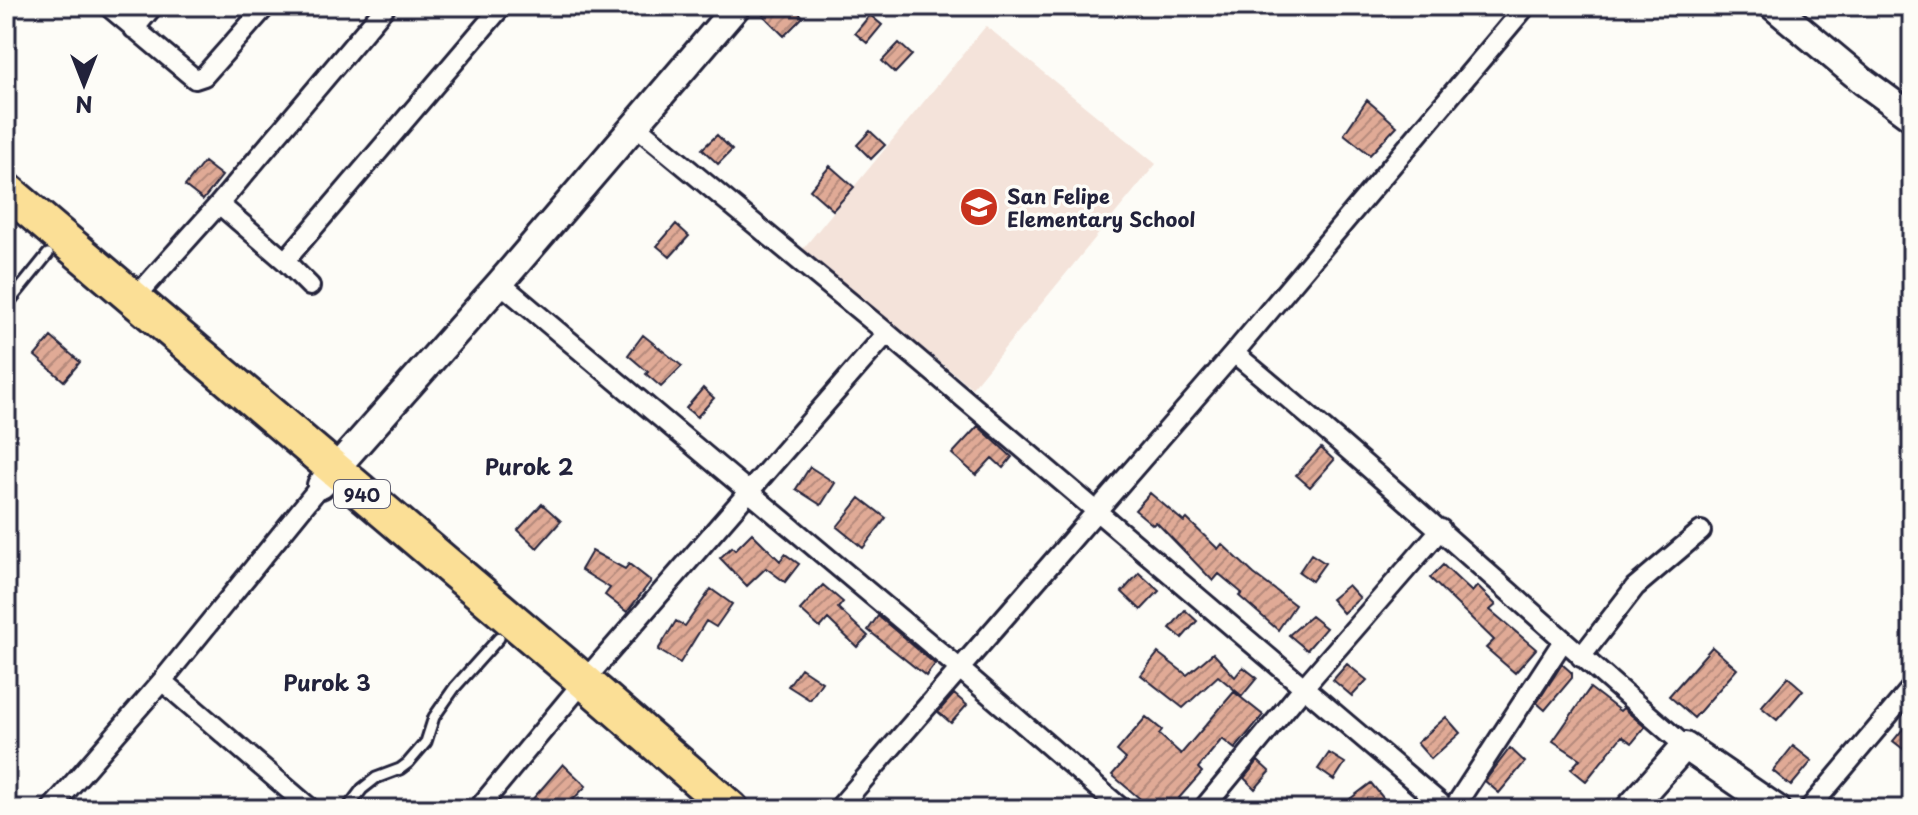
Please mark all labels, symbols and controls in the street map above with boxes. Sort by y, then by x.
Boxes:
north arrow [44,44,124,124]
text: N [75,89,93,122]
place label: San Felipe Elementary School [1007,181,1195,234]
school or university icon: San Felipe Elementary School [958,186,1000,228]
district label: Purok 2 [485,449,573,482]
road number: 940 [334,480,390,508]
district label: Purok 3 [283,665,371,698]

